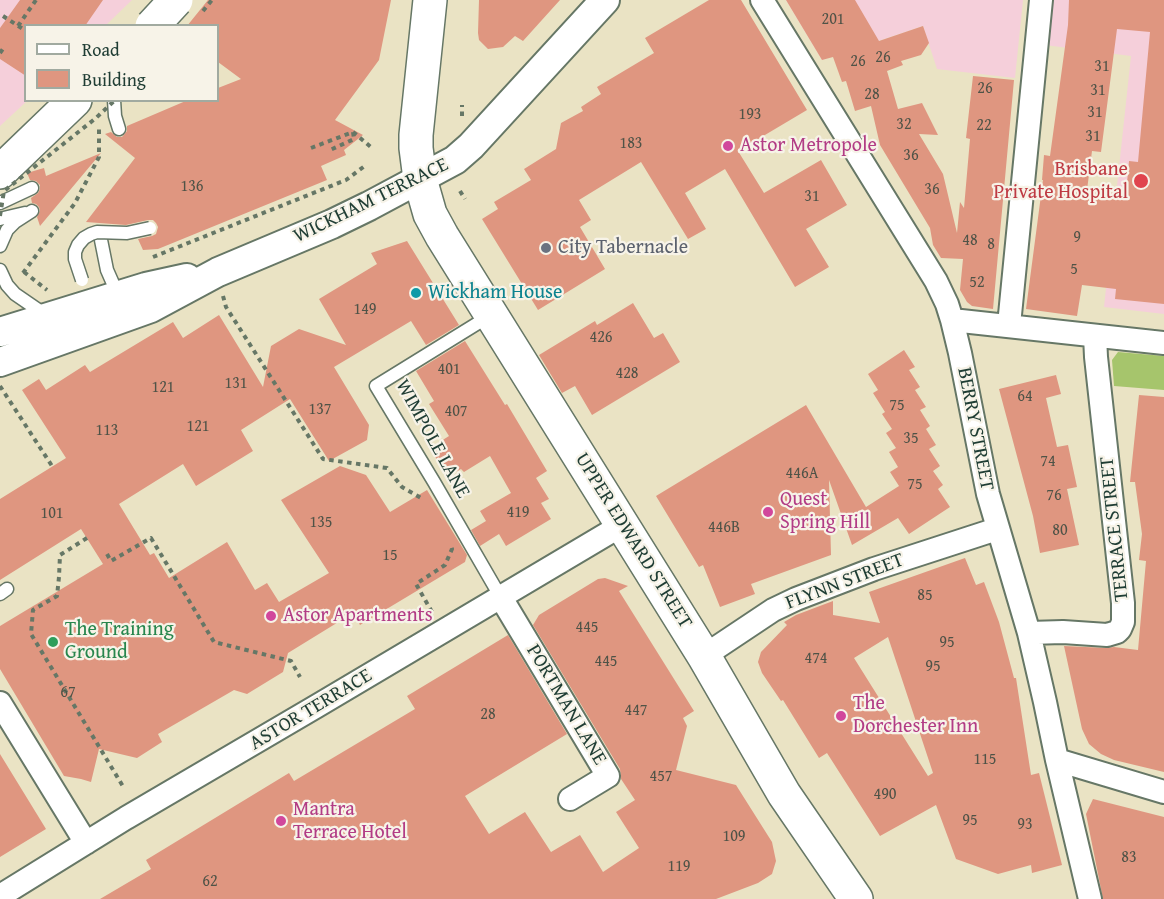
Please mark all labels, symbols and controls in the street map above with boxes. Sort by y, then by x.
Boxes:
house number: 201 [821,10,845,30]
legend [24,24,219,102]
text: Road [82,36,120,63]
house number: 26 [875,48,891,68]
house number: 26 [850,52,866,72]
house number: 31 [1094,57,1110,77]
text: Building [82,66,146,93]
house number: 26 [977,79,993,99]
house number: 31 [1090,81,1106,101]
house number: 28 [864,85,880,105]
house number: 31 [1087,103,1103,123]
house number: 193 [738,105,762,125]
house number: 32 [896,115,912,135]
house number: 22 [976,116,992,136]
house number: 31 [1085,127,1101,147]
house number: 183 [619,134,643,154]
place label: Astor Metropole [740,134,877,158]
marker: Astor Metropole [721,139,735,153]
house number: 36 [903,146,919,166]
street label: WICKHAM TERRACE [290,153,452,249]
place label: Brisbane Private Hospital [994,158,1128,205]
marker: Brisbane Private Hospital [1132,172,1150,190]
house number: 136 [180,177,204,197]
house number: 36 [924,180,940,200]
house number: 31 [804,187,820,207]
house number: 9 [1073,228,1081,248]
house number: 48 [962,231,978,251]
house number: 8 [987,235,995,255]
place label: City Tabernacle [558,236,688,260]
marker: City Tabernacle [539,241,553,255]
house number: 5 [1070,260,1078,280]
house number: 52 [969,273,985,293]
place label: Wickham House [428,281,562,305]
marker: Wickham House [409,286,423,300]
house number: 149 [353,300,377,320]
house number: 426 [589,328,613,348]
house number: 401 [437,360,461,380]
house number: 428 [615,364,639,384]
street label: BERRY STREET [951,365,999,493]
house number: 131 [224,374,248,394]
street label: WIMPOLE LANE [390,376,474,502]
house number: 121 [151,378,175,398]
house number: 64 [1017,387,1033,407]
house number: 75 [889,396,905,416]
house number: 137 [308,400,332,420]
house number: 407 [444,402,468,422]
house number: 121 [186,417,210,437]
house number: 113 [95,421,119,441]
house number: 35 [903,429,919,449]
street label: UPPER EDWARD STREET [569,449,697,633]
house number: 74 [1040,452,1056,472]
street label: TERRACE STREET [1095,455,1135,603]
house number: 446A [786,464,818,484]
house number: 75 [907,475,923,495]
house number: 76 [1046,486,1062,506]
place label: Quest Spring Hill [780,488,870,535]
house number: 419 [506,503,530,523]
house number: 101 [40,504,64,524]
marker: Quest Spring Hill [761,505,775,519]
house number: 135 [309,513,333,533]
house number: 446B [708,518,740,538]
house number: 80 [1052,521,1068,541]
house number: 15 [382,546,398,566]
street label: FLYNN STREET [783,548,907,616]
house number: 85 [917,586,933,606]
place label: Astor Apartments [283,604,433,628]
marker: Astor Apartments [264,609,278,623]
place label: The Training Ground [65,618,174,665]
house number: 445 [575,618,599,638]
house number: 95 [939,633,955,653]
marker: The Training Ground [46,635,60,649]
street label: PORTMAN LANE [521,640,611,770]
house number: 474 [804,649,828,669]
house number: 445 [594,652,618,672]
house number: 95 [925,657,941,677]
street label: ASTOR TERRACE [246,664,376,756]
house number: 67 [60,683,76,703]
place label: The Dorchester Inn [853,692,978,739]
house number: 447 [624,701,648,721]
house number: 28 [480,705,496,725]
marker: The Dorchester Inn [834,709,848,723]
house number: 115 [973,750,997,770]
house number: 457 [649,767,673,787]
house number: 490 [873,785,897,805]
place label: Mantra Terrace Hotel [293,798,407,845]
house number: 95 [962,811,978,831]
marker: Mantra Terrace Hotel [274,814,288,828]
house number: 93 [1017,815,1033,835]
house number: 109 [722,827,746,847]
house number: 83 [1121,848,1137,868]
house number: 119 [667,857,691,877]
house number: 62 [202,872,218,892]

